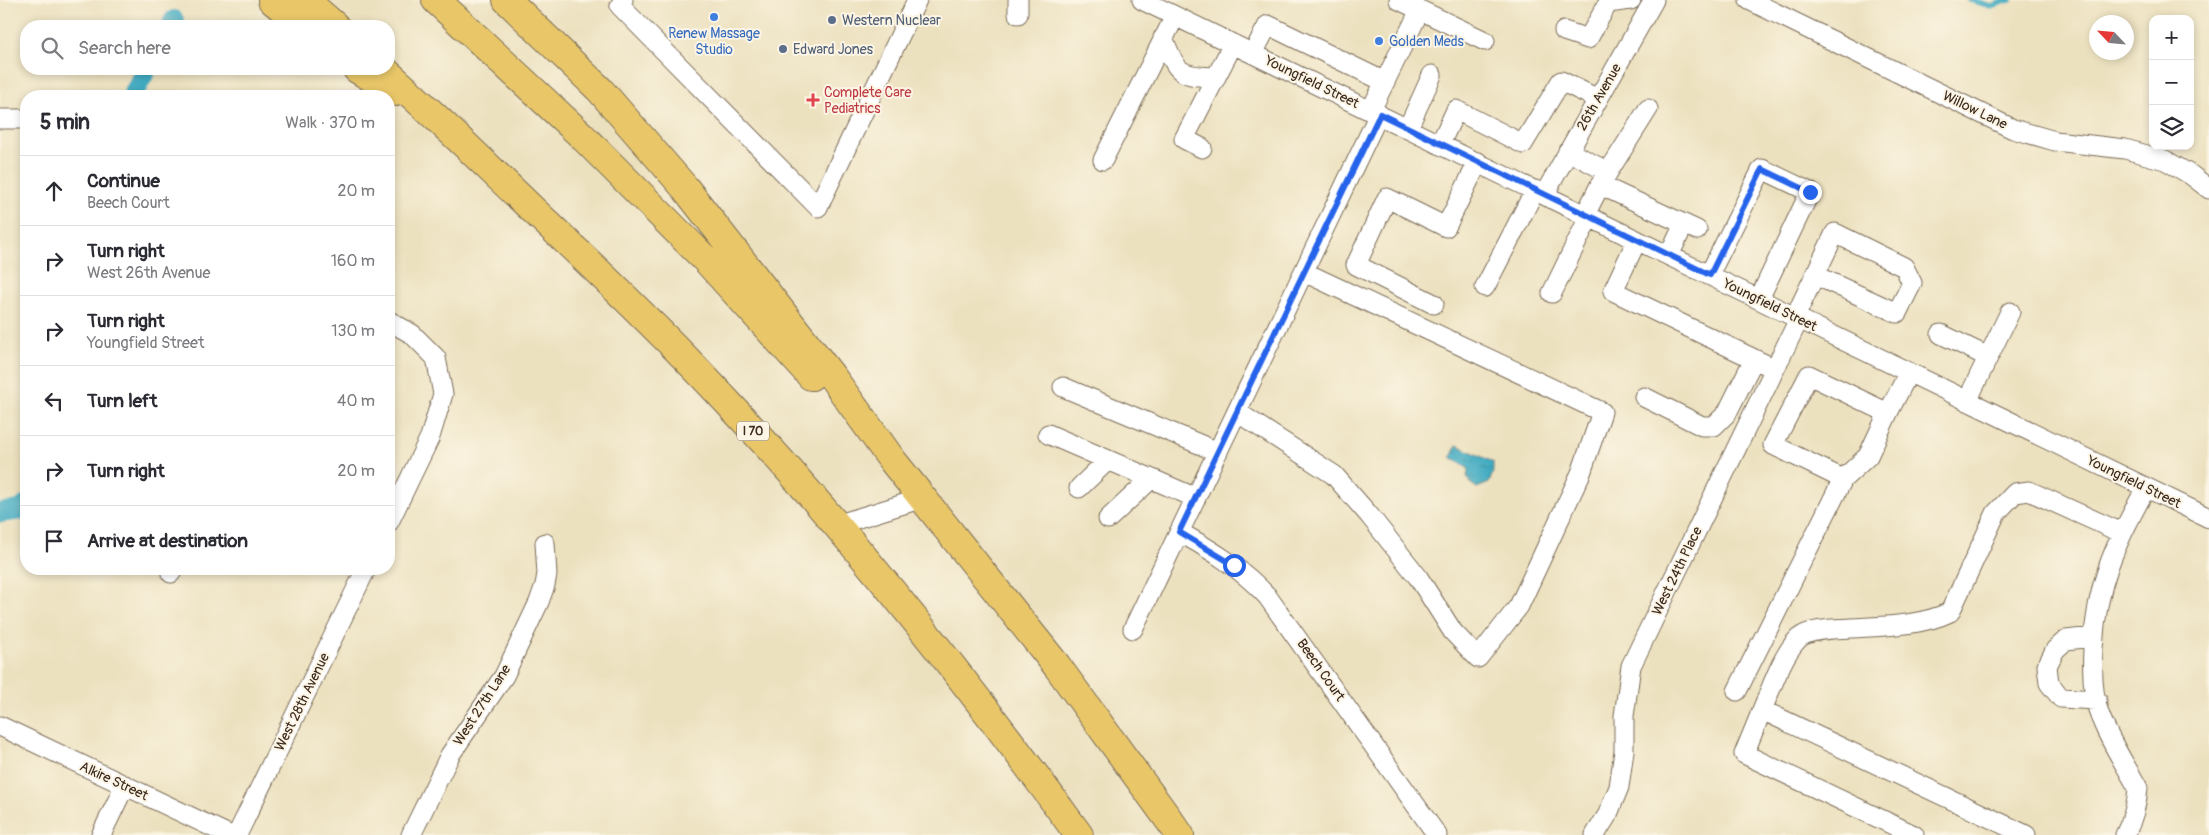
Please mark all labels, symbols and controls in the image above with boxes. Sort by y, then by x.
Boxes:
marker: Renew Massage Studio [708,11,720,23]
place label: Western Nuclear [842,12,941,29]
marker: Western Nuclear [826,14,838,26]
north arrow [2089,15,2134,60]
map controls [2149,15,2194,150]
button: + [2149,15,2194,60]
search box [20,20,395,75]
place label: Renew Massage Studio [668,25,760,58]
place label: Golden Meds [1389,33,1465,50]
icon: search [38,34,66,62]
marker: Golden Meds [1373,35,1385,47]
text: Search here [78,36,171,60]
place label: Edward Jones [793,41,874,58]
marker: Edward Jones [777,43,789,55]
street label: Youngfield Street [1261,51,1362,112]
button: − [2149,60,2194,105]
street label: 26th Avenue [1573,61,1625,133]
place label: Complete Care Pediatrics [824,84,911,117]
street label: Willow Lane [1940,87,2010,133]
marker: Complete Care Pediatrics [806,93,820,107]
button: layers [2149,105,2194,150]
text: 5 min [40,109,90,136]
text: Walk · 370 m [285,113,375,133]
text: Continue [87,169,160,193]
icon: ahead [40,177,68,205]
text: 20 m [337,181,375,201]
route end [1799,181,1822,204]
text: Beech Court [87,193,170,213]
text: Turn right [87,239,165,263]
icon: right [40,247,68,275]
text: 160 m [331,251,375,271]
text: West 26th Avenue [87,263,211,283]
street label: Youngfield Street [1719,274,1820,335]
text: Turn right [87,309,165,333]
icon: right [40,317,68,345]
text: 130 m [331,321,375,341]
text: Youngfield Street [87,333,204,353]
icon: left [40,387,68,415]
text: Turn left [87,389,157,413]
text: 40 m [337,391,375,411]
road number: I 70 [737,422,769,441]
street label: Youngfield Street [2083,451,2184,512]
icon: right [40,457,68,485]
text: Turn right [87,459,165,483]
text: 20 m [337,461,375,481]
street label: West 24th Place [1648,524,1706,618]
icon: arrive [40,527,68,555]
text: Arrive at destination [87,529,248,553]
route start [1223,554,1246,577]
street label: Beech Court [1293,636,1349,705]
street label: West 28th Avenue [271,650,333,754]
street label: West 27th Lane [450,661,515,749]
street label: Alkire Street [77,758,151,804]

